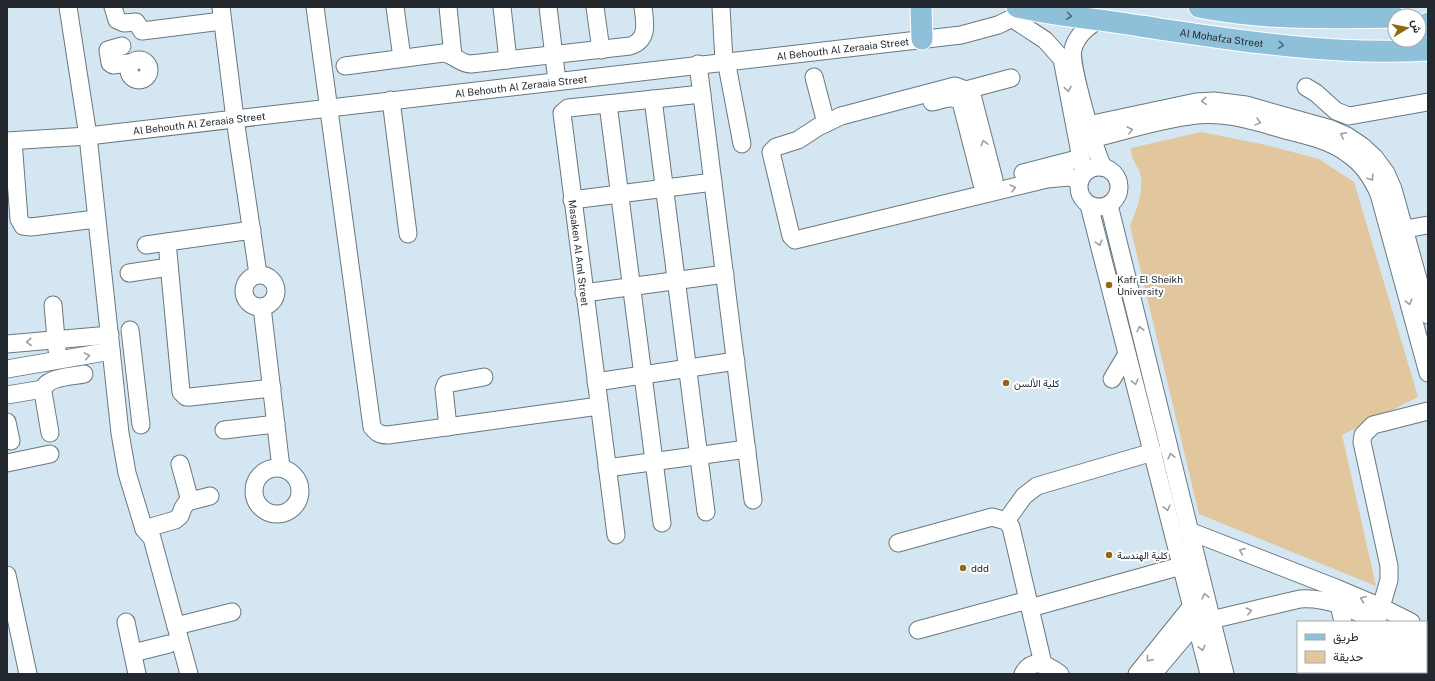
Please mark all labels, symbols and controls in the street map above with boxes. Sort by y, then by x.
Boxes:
north arrow [1387,8,1427,48]
one-way arrow [1066,11,1072,20]
text: ش [1409,19,1424,34]
street label: Al Mohafza Street [1179,26,1264,49]
street label: Al Behouth Al Zeraaia Street [776,35,910,62]
one-way arrow [1278,40,1284,49]
street label: Al Behouth Al Zeraaia Street [454,72,588,100]
one-way arrow [1063,86,1071,93]
one-way arrow [1201,97,1207,106]
street label: Al Behouth Al Zeraaia Street [132,110,266,137]
one-way arrow [1254,117,1261,126]
one-way arrow [1127,126,1133,134]
one-way arrow [1340,132,1348,140]
one-way arrow [980,139,989,146]
one-way arrow [1366,174,1373,181]
one-way arrow [1010,184,1016,192]
street label: Masaken Al Aml Street [567,199,591,307]
one-way arrow [1094,240,1102,246]
place label: Kafr El Sheikh University [1117,273,1183,297]
marker: Kafr El Sheikh University [1104,280,1114,290]
one-way arrow [1404,298,1413,305]
one-way arrow [1136,326,1144,333]
one-way arrow [26,337,32,346]
one-way arrow [84,352,90,360]
place label: كلية الألسن [1014,377,1060,390]
marker: كلية الألسن [1001,378,1011,388]
one-way arrow [1130,379,1139,386]
one-way arrow [1167,452,1175,459]
one-way arrow [1162,505,1171,512]
one-way arrow [1238,548,1245,556]
place label: كلية الهندسة [1117,549,1168,562]
marker: كلية الهندسة [1104,550,1114,560]
place label: ddd [971,562,989,574]
marker: ddd [958,563,968,573]
one-way arrow [1201,592,1209,599]
one-way arrow [1359,596,1366,604]
one-way arrow [1245,608,1252,616]
legend [1297,621,1427,673]
text: طريق [1333,630,1359,645]
one-way arrow [1197,644,1206,651]
text: حديقة [1333,650,1363,664]
one-way arrow [1147,654,1154,662]

